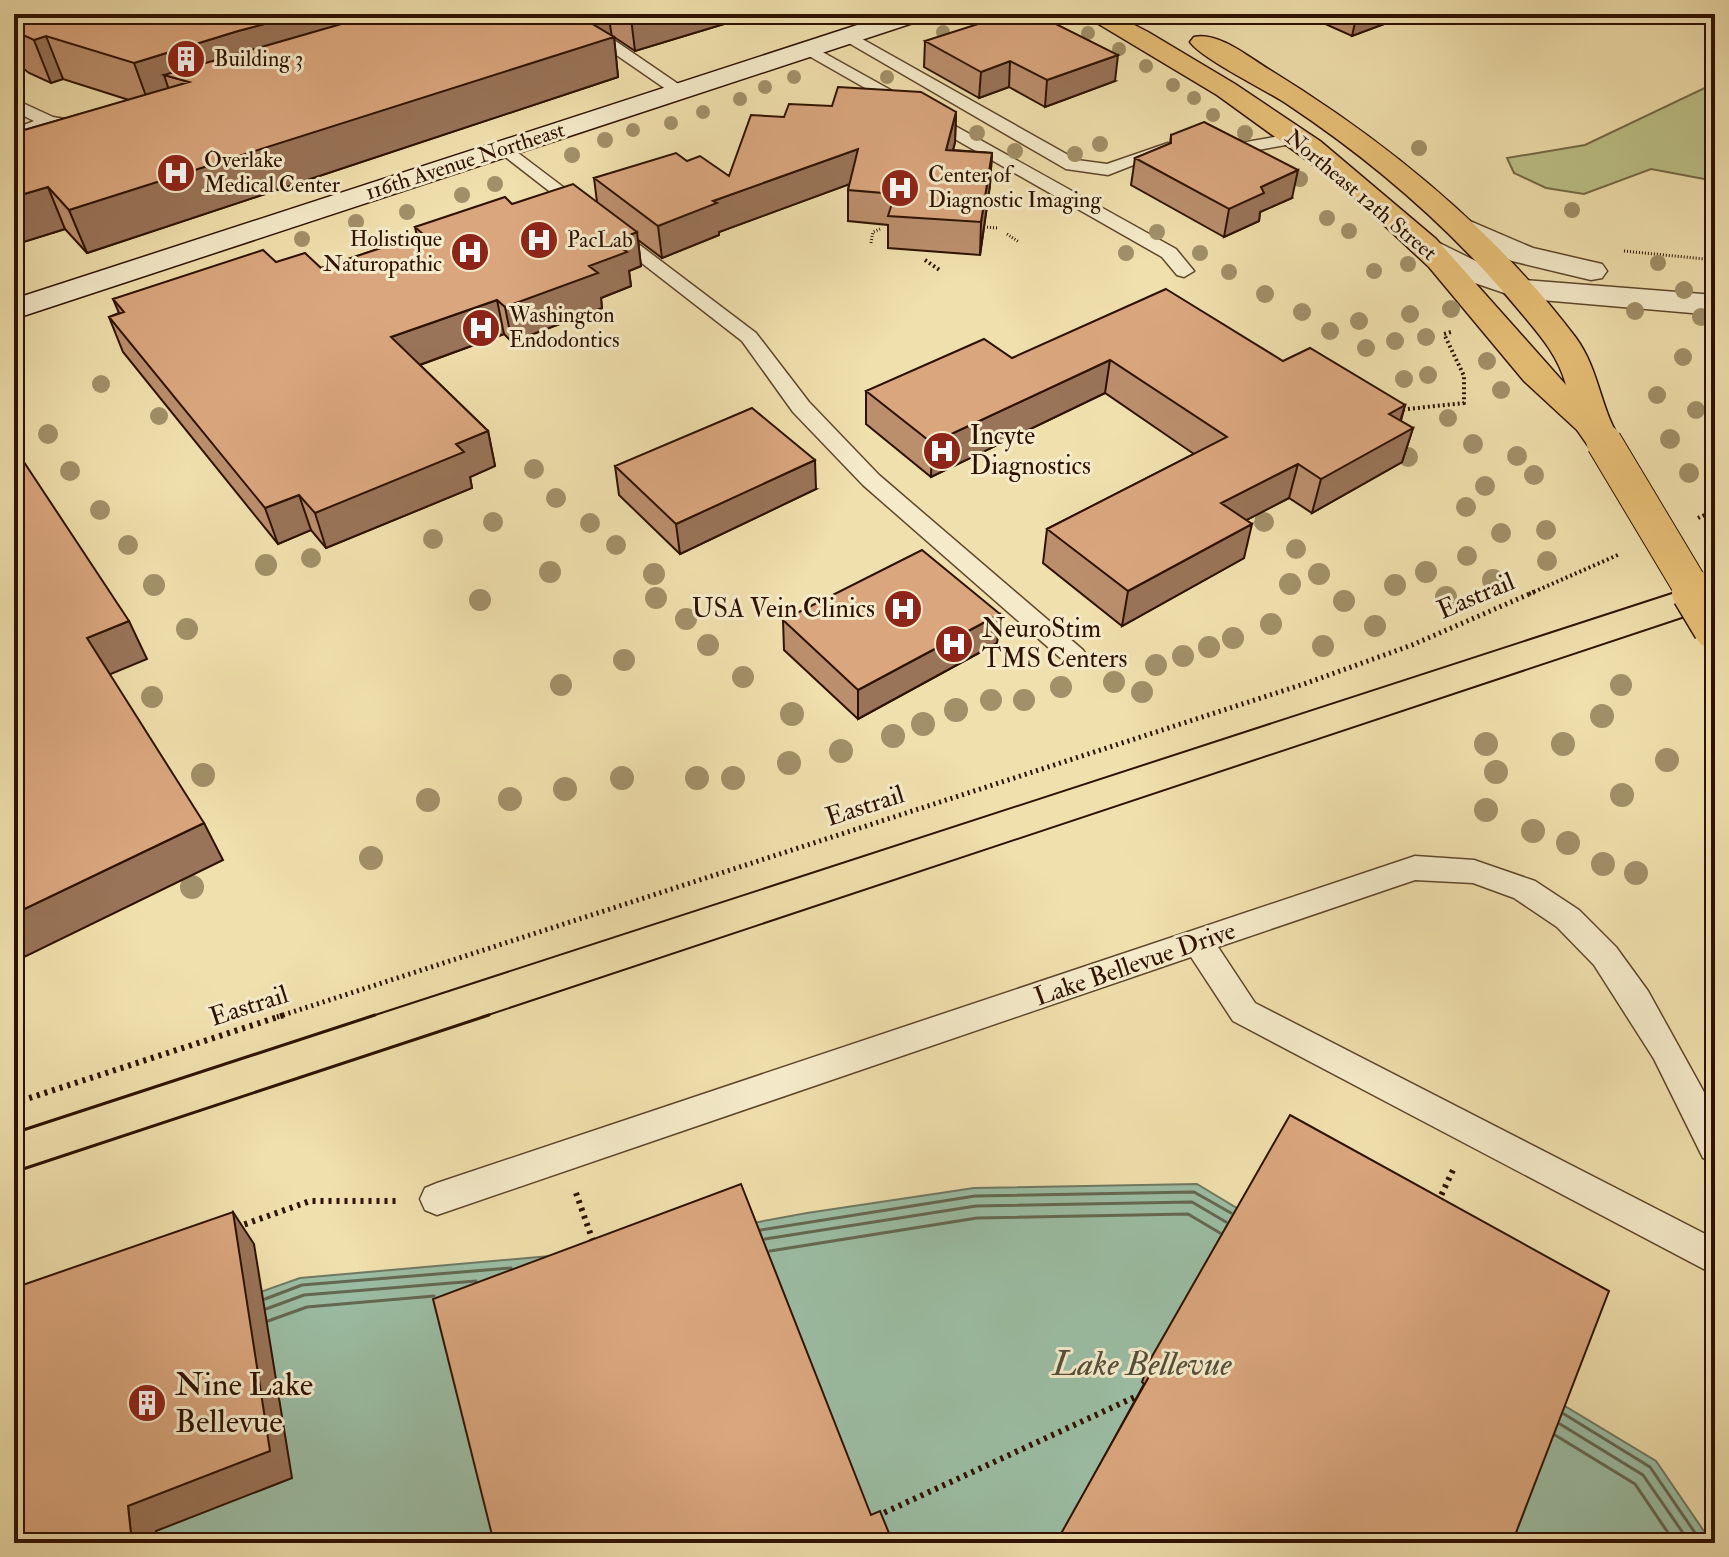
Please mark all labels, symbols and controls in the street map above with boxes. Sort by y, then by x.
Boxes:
building icon: Building 3 [165,38,207,80]
place label: Building 3 [214,45,303,73]
street label: 116th Avenue Northeast [362,116,568,206]
street label: Northeast 12th Street [1279,123,1443,267]
place label: Overlake Medical Center [204,146,341,199]
hospital icon: Overlake Medical Center [155,152,197,194]
place label: Center of Diagnostic Imaging [928,161,1102,214]
hospital icon: Center of Diagnostic Imaging [879,167,921,209]
hospital icon: PacLab [518,219,560,261]
place label: Holistique Naturopathic [323,225,442,279]
place label: PacLab [567,226,633,254]
hospital icon: Holistique Naturopathic [449,231,491,273]
place label: Washington Endodontics [508,301,619,354]
hospital icon: Washington Endodontics [460,307,502,349]
place label: Incyte Diagnostics [970,420,1091,482]
hospital icon: Incyte Diagnostics [921,430,963,472]
street label: Eastrail [1433,565,1520,626]
hospital icon: USA Vein Clinics [882,588,924,630]
place label: USA Vein Clinics [692,593,875,625]
place label: NeuroStim TMS Centers [982,613,1128,675]
hospital icon: NeuroStim TMS Centers [933,623,975,665]
street label: Eastrail [822,778,909,834]
street label: Lake Bellevue Drive [1030,915,1240,1013]
street label: Eastrail [206,978,293,1034]
water label: Lake Bellevue [1050,1343,1232,1386]
place label: Nine Lake Bellevue [175,1365,313,1442]
building icon: Nine Lake Bellevue [126,1382,168,1424]

